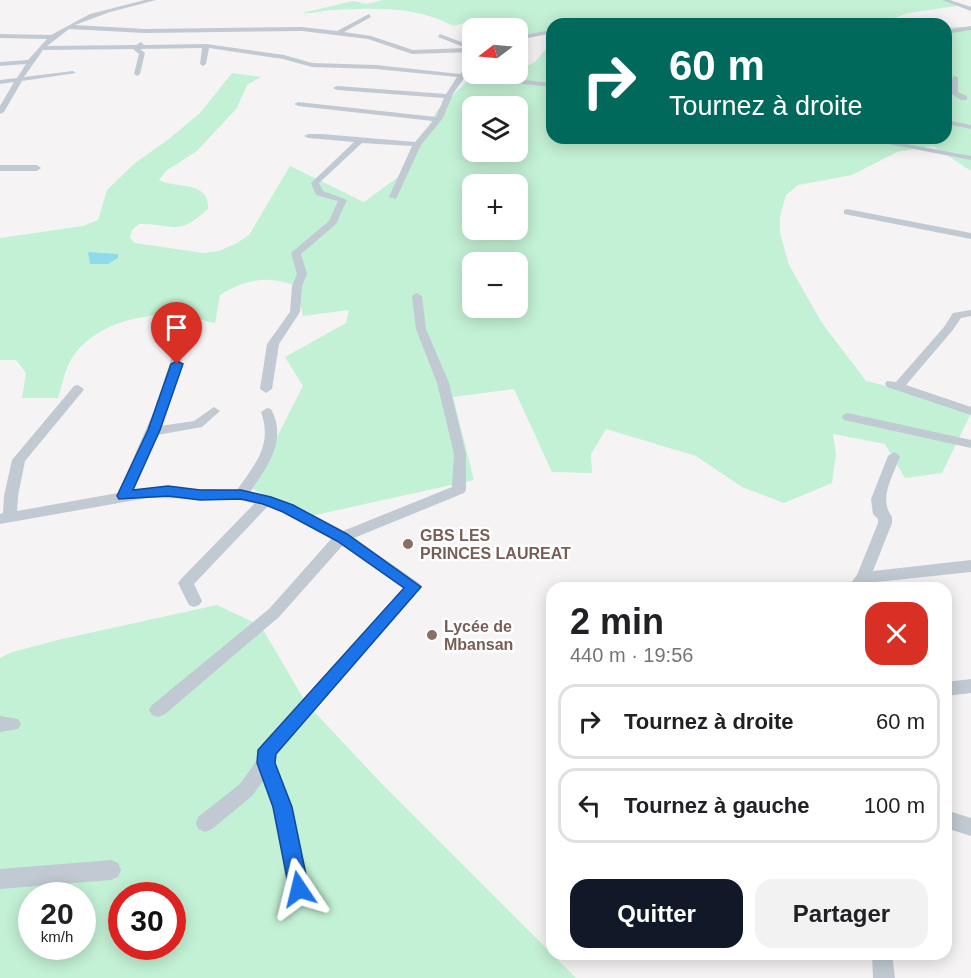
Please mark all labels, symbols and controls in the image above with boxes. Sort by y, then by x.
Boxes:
north arrow [462,18,528,84]
map controls [462,18,528,318]
icon: right [570,42,648,120]
text: 60 m [669,42,765,89]
text: Tournez à droite [669,91,863,121]
button: layers [462,96,528,162]
button: + [462,174,528,240]
button: − [462,252,528,318]
pin [151,302,202,364]
icon: arrive [160,311,193,344]
place label: GBS LES PRINCES LAUREAT [420,527,571,562]
marker: GBS LES PRINCES LAUREAT [401,537,415,551]
text: 2 min [570,601,664,642]
button: close [865,602,928,665]
place label: Lycée de Mbansan [444,618,513,653]
marker: Lycée de Mbansan [425,628,439,642]
text: 440 m · 19:56 [570,644,693,666]
icon: right [573,705,606,738]
text: Tournez à droite [624,709,794,734]
text: 60 m [876,709,925,734]
icon: left [573,789,606,822]
text: Tournez à gauche [624,793,809,818]
text: 100 m [864,793,925,818]
position arrow [267,857,331,921]
button: Quitter [570,879,743,948]
button: Partager [755,879,928,948]
speed limit sign: 30 [108,882,186,960]
text: 20 [40,897,74,930]
text: km/h [41,928,73,945]

